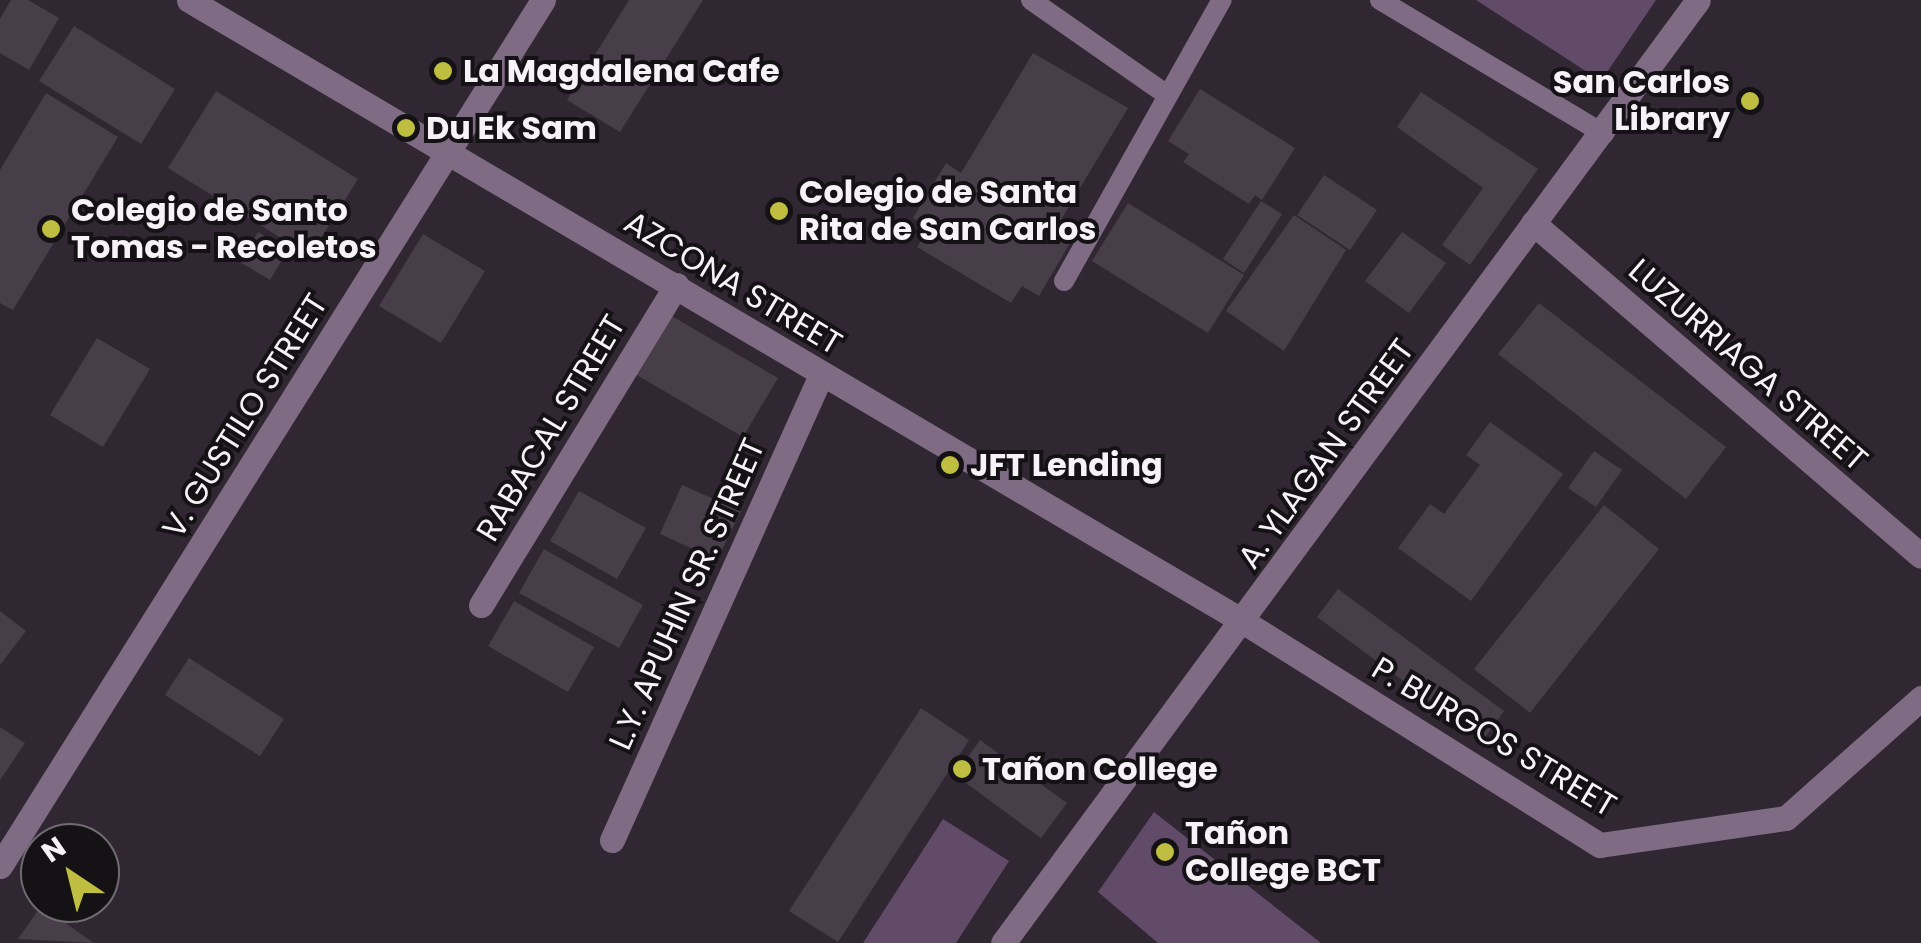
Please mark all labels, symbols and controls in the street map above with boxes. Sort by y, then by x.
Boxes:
place label: La Magdalena Cafe [463,52,780,90]
marker: La Magdalena Cafe [432,60,454,82]
place label: San Carlos Library [1553,64,1730,139]
marker: San Carlos Library [1739,90,1761,112]
place label: Du Ek Sam [426,109,597,147]
marker: Du Ek Sam [395,117,417,139]
place label: Colegio de Santa Rita de San Carlos [799,174,1096,249]
place label: Colegio de Santo Tomas - Recoletos [71,192,377,267]
marker: Colegio de Santa Rita de San Carlos [768,200,790,222]
street label: AZCONA STREET [617,203,849,363]
marker: Colegio de Santo Tomas - Recoletos [40,218,62,240]
street label: LUZURRIAGA STREET [1621,251,1875,479]
street label: V. GUSTILO STREET [154,287,336,545]
street label: RABACAL STREET [468,308,634,548]
street label: A. YLAGAN STREET [1230,332,1422,576]
street label: L.Y. APUHIN SR. STREET [601,433,773,755]
place label: JFT Lending [970,446,1163,484]
marker: JFT Lending [939,454,961,476]
street label: P. BURGOS STREET [1365,649,1623,825]
place label: Tañon College [982,750,1218,788]
marker: Tañon College [951,758,973,780]
place label: Tañon College BCT [1185,815,1381,890]
north arrow [20,823,120,923]
text: N [34,828,73,872]
marker: Tañon College BCT [1154,841,1176,863]

